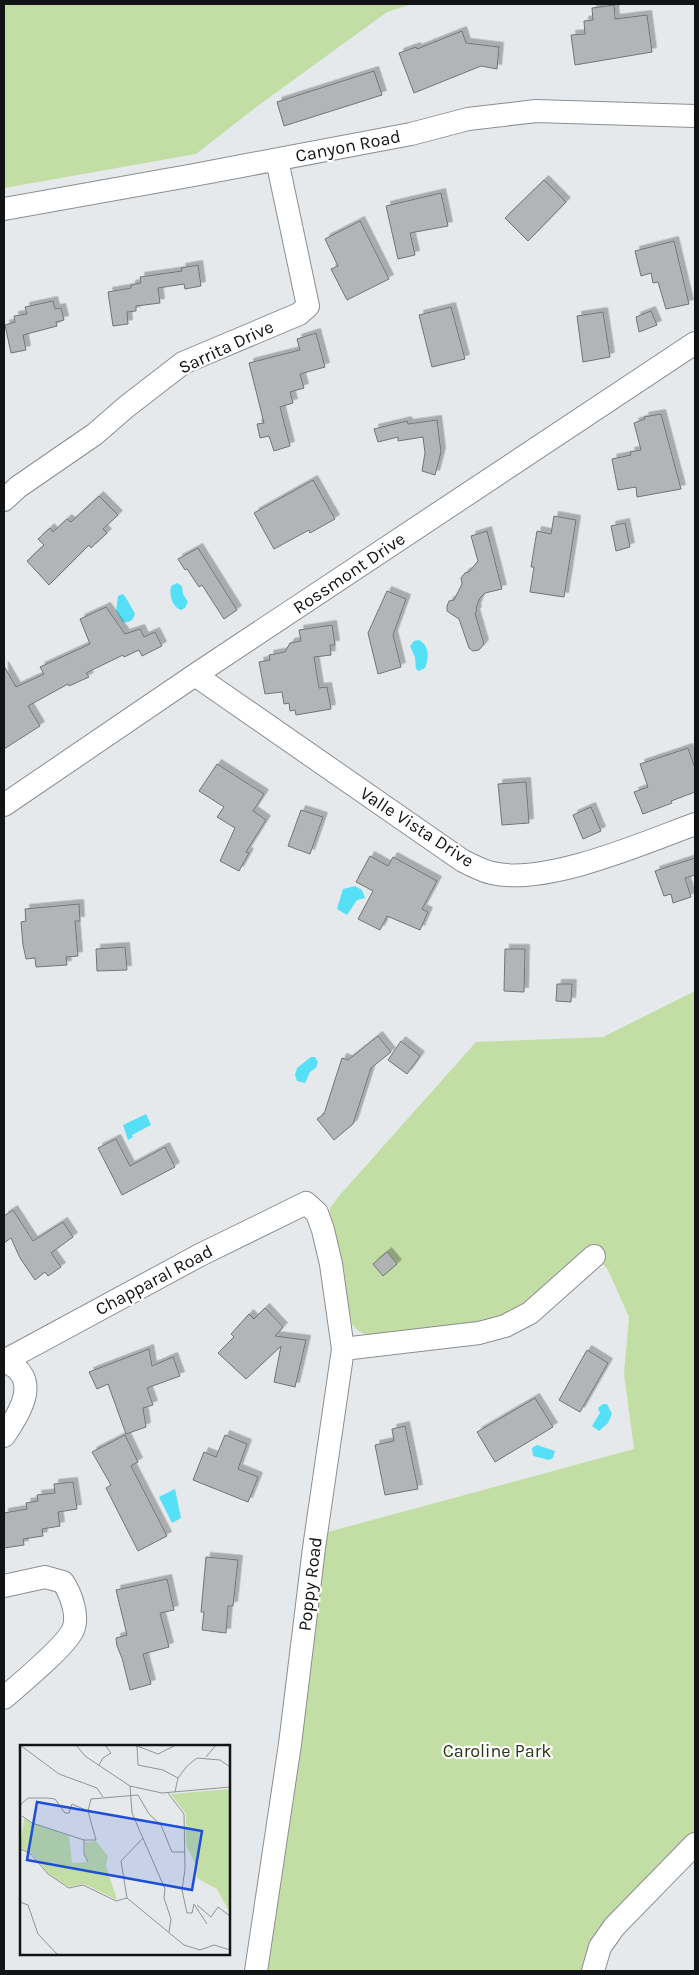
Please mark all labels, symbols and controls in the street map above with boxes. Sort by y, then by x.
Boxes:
street label: Canyon Road [294,125,402,167]
street label: Sarrita Drive [175,315,277,379]
street label: Rossmont Drive [289,527,409,619]
street label: Valle Vista Drive [356,782,478,872]
street label: Chapparal Road [91,1240,217,1320]
street label: Poppy Road [293,1536,327,1632]
park label: Caroline Park [443,1740,551,1762]
inset map [20,1745,230,1955]

